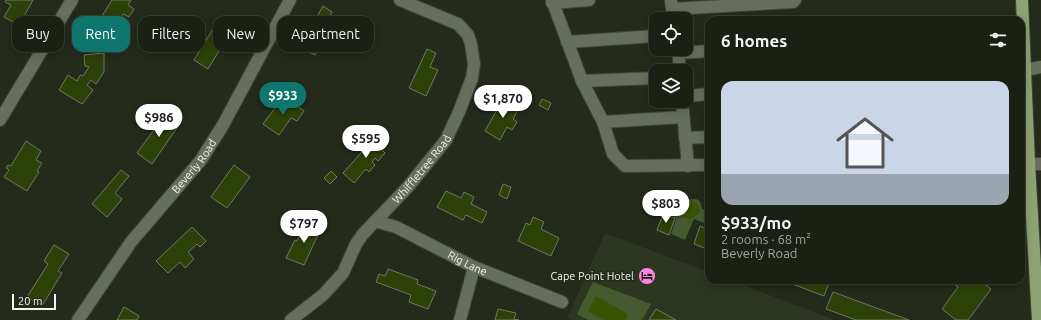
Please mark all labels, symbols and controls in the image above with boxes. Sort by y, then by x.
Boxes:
map controls [649,12,693,108]
button: locate [649,12,693,56]
chip: Buy [12,16,64,52]
chip: Rent [72,16,130,52]
chip: Filters [138,16,205,52]
chip: New [213,16,269,52]
chip: Apartment [277,16,374,52]
icon: filters [987,29,1009,51]
text: 6 homes [721,31,787,50]
button: layers [649,64,693,108]
pin: $933 [259,82,307,116]
pin: $1,870 [470,85,536,119]
text: $933 [268,88,298,102]
text: $1,870 [483,91,523,105]
pin: $986 [135,104,183,138]
icon: home [829,107,901,179]
text: $986 [144,110,174,124]
pin: $595 [342,125,390,159]
text: $595 [351,131,381,145]
street label: Whiffletree Road [390,133,453,206]
street label: Beverly Road [169,137,218,195]
pin: $803 [642,190,690,224]
text: $803 [651,196,681,210]
pin: $797 [280,210,328,244]
text: $933/mo [721,213,791,232]
text: $797 [289,216,319,230]
text: 2 rooms · 68 m² [721,232,811,246]
text: Beverly Road [721,246,797,260]
street label: Rig Lane [446,249,489,278]
hotel icon: Cape Point Hotel [637,266,657,286]
place label: Cape Point Hotel [551,270,634,282]
scale bar [12,292,56,311]
text: 20 m [18,295,42,307]

